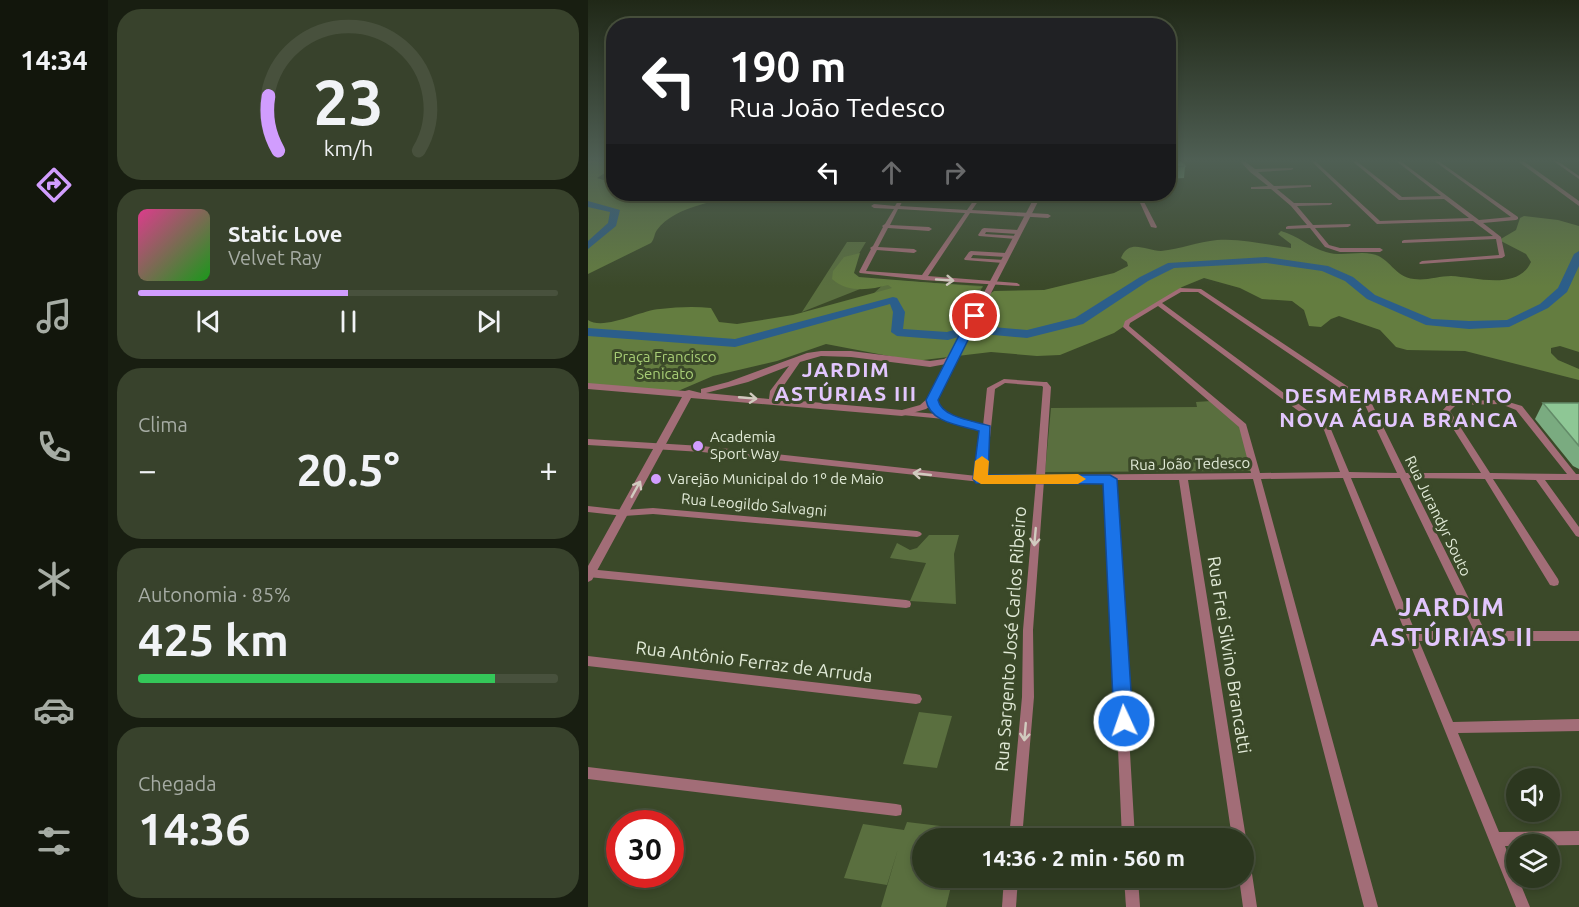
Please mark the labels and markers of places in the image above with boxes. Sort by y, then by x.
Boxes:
pin [949,290,1000,341]
place label: Academia Sport Way [710,428,779,462]
marker: Academia Sport Way [691,439,705,453]
place label: Varejão Municipal do 1º de Maio [668,470,884,487]
marker: Varejão Municipal do 1º de Maio [649,472,663,486]

